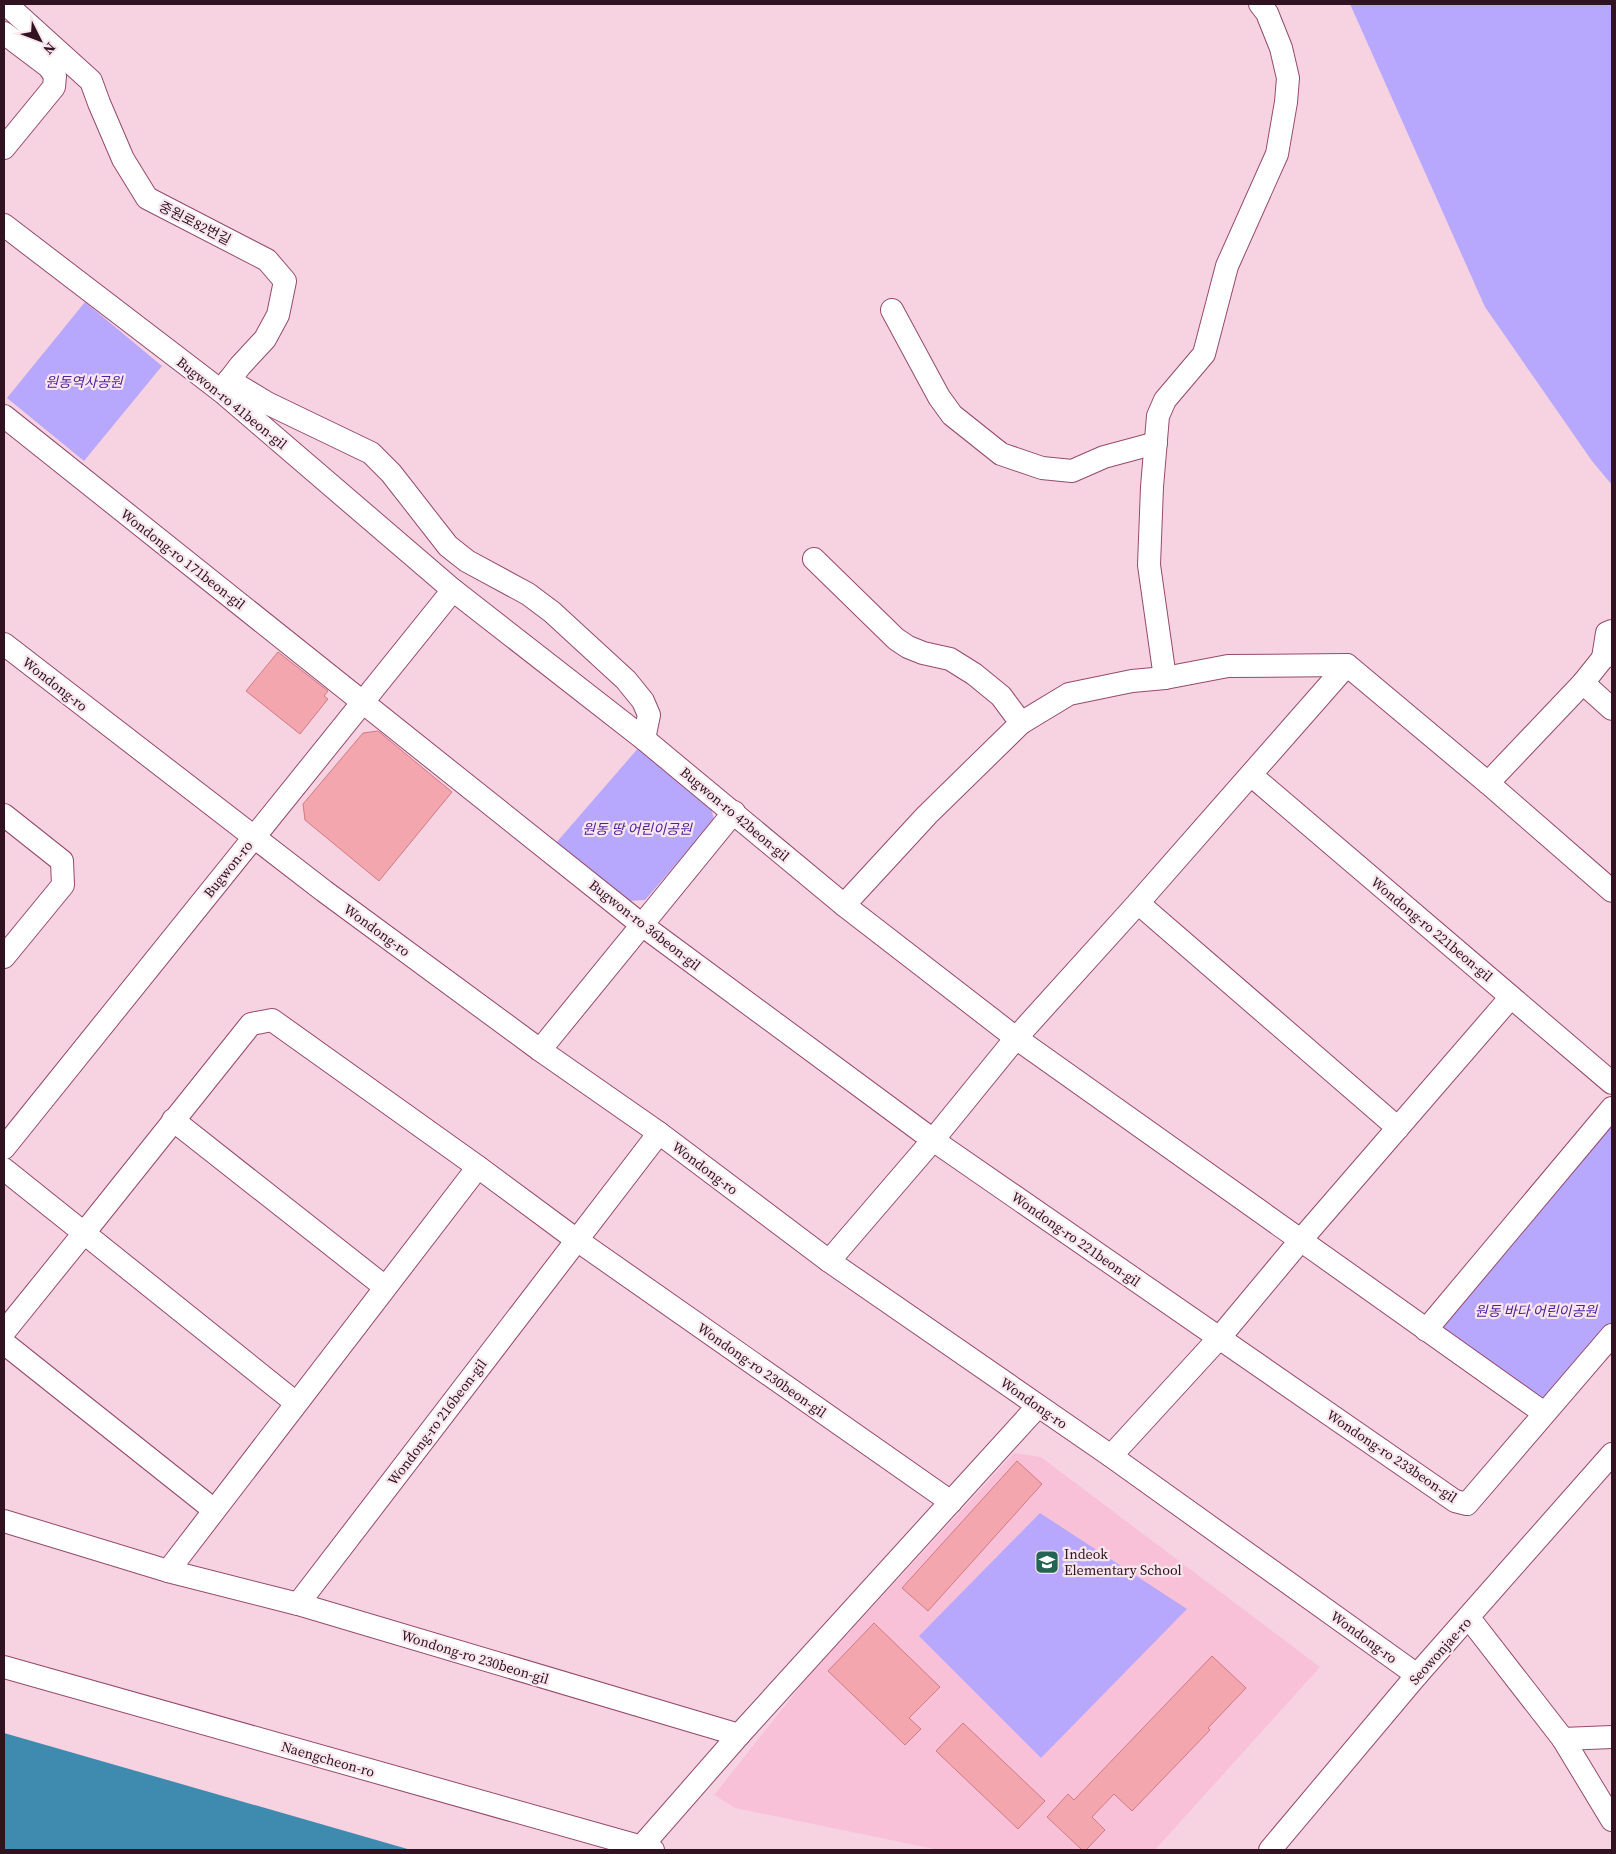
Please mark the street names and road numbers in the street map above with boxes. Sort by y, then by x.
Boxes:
street label: 중원로82번길 [156,196,234,250]
street label: Bugwon-ro 41beon-gil [173,352,291,454]
street label: Wondong-ro 171beon-gil [116,504,250,614]
street label: Wondong-ro [18,652,92,716]
street label: Bugwon-ro 42beon-gil [676,762,794,866]
street label: Bugwon-ro [199,836,257,902]
street label: Wondong-ro 221beon-gil [1367,872,1497,986]
street label: Bugwon-ro 36beon-gil [585,875,705,975]
street label: Wondong-ro [340,899,415,961]
street label: Wondong-ro [668,1137,742,1200]
street label: Wondong-ro 221beon-gil [1007,1187,1145,1291]
street label: Wondong-ro 230beon-gil [693,1318,831,1422]
street label: Wondong-ro 216beon-gil [383,1355,491,1489]
street label: Wondong-ro [996,1372,1072,1434]
street label: Wondong-ro 233beon-gil [1323,1405,1461,1507]
street label: Wondong-ro [1327,1606,1402,1668]
street label: Seowonjae-ro [1404,1613,1476,1689]
street label: Wondong-ro 230beon-gil [399,1625,551,1689]
street label: Naengcheon-ro [279,1736,377,1782]

